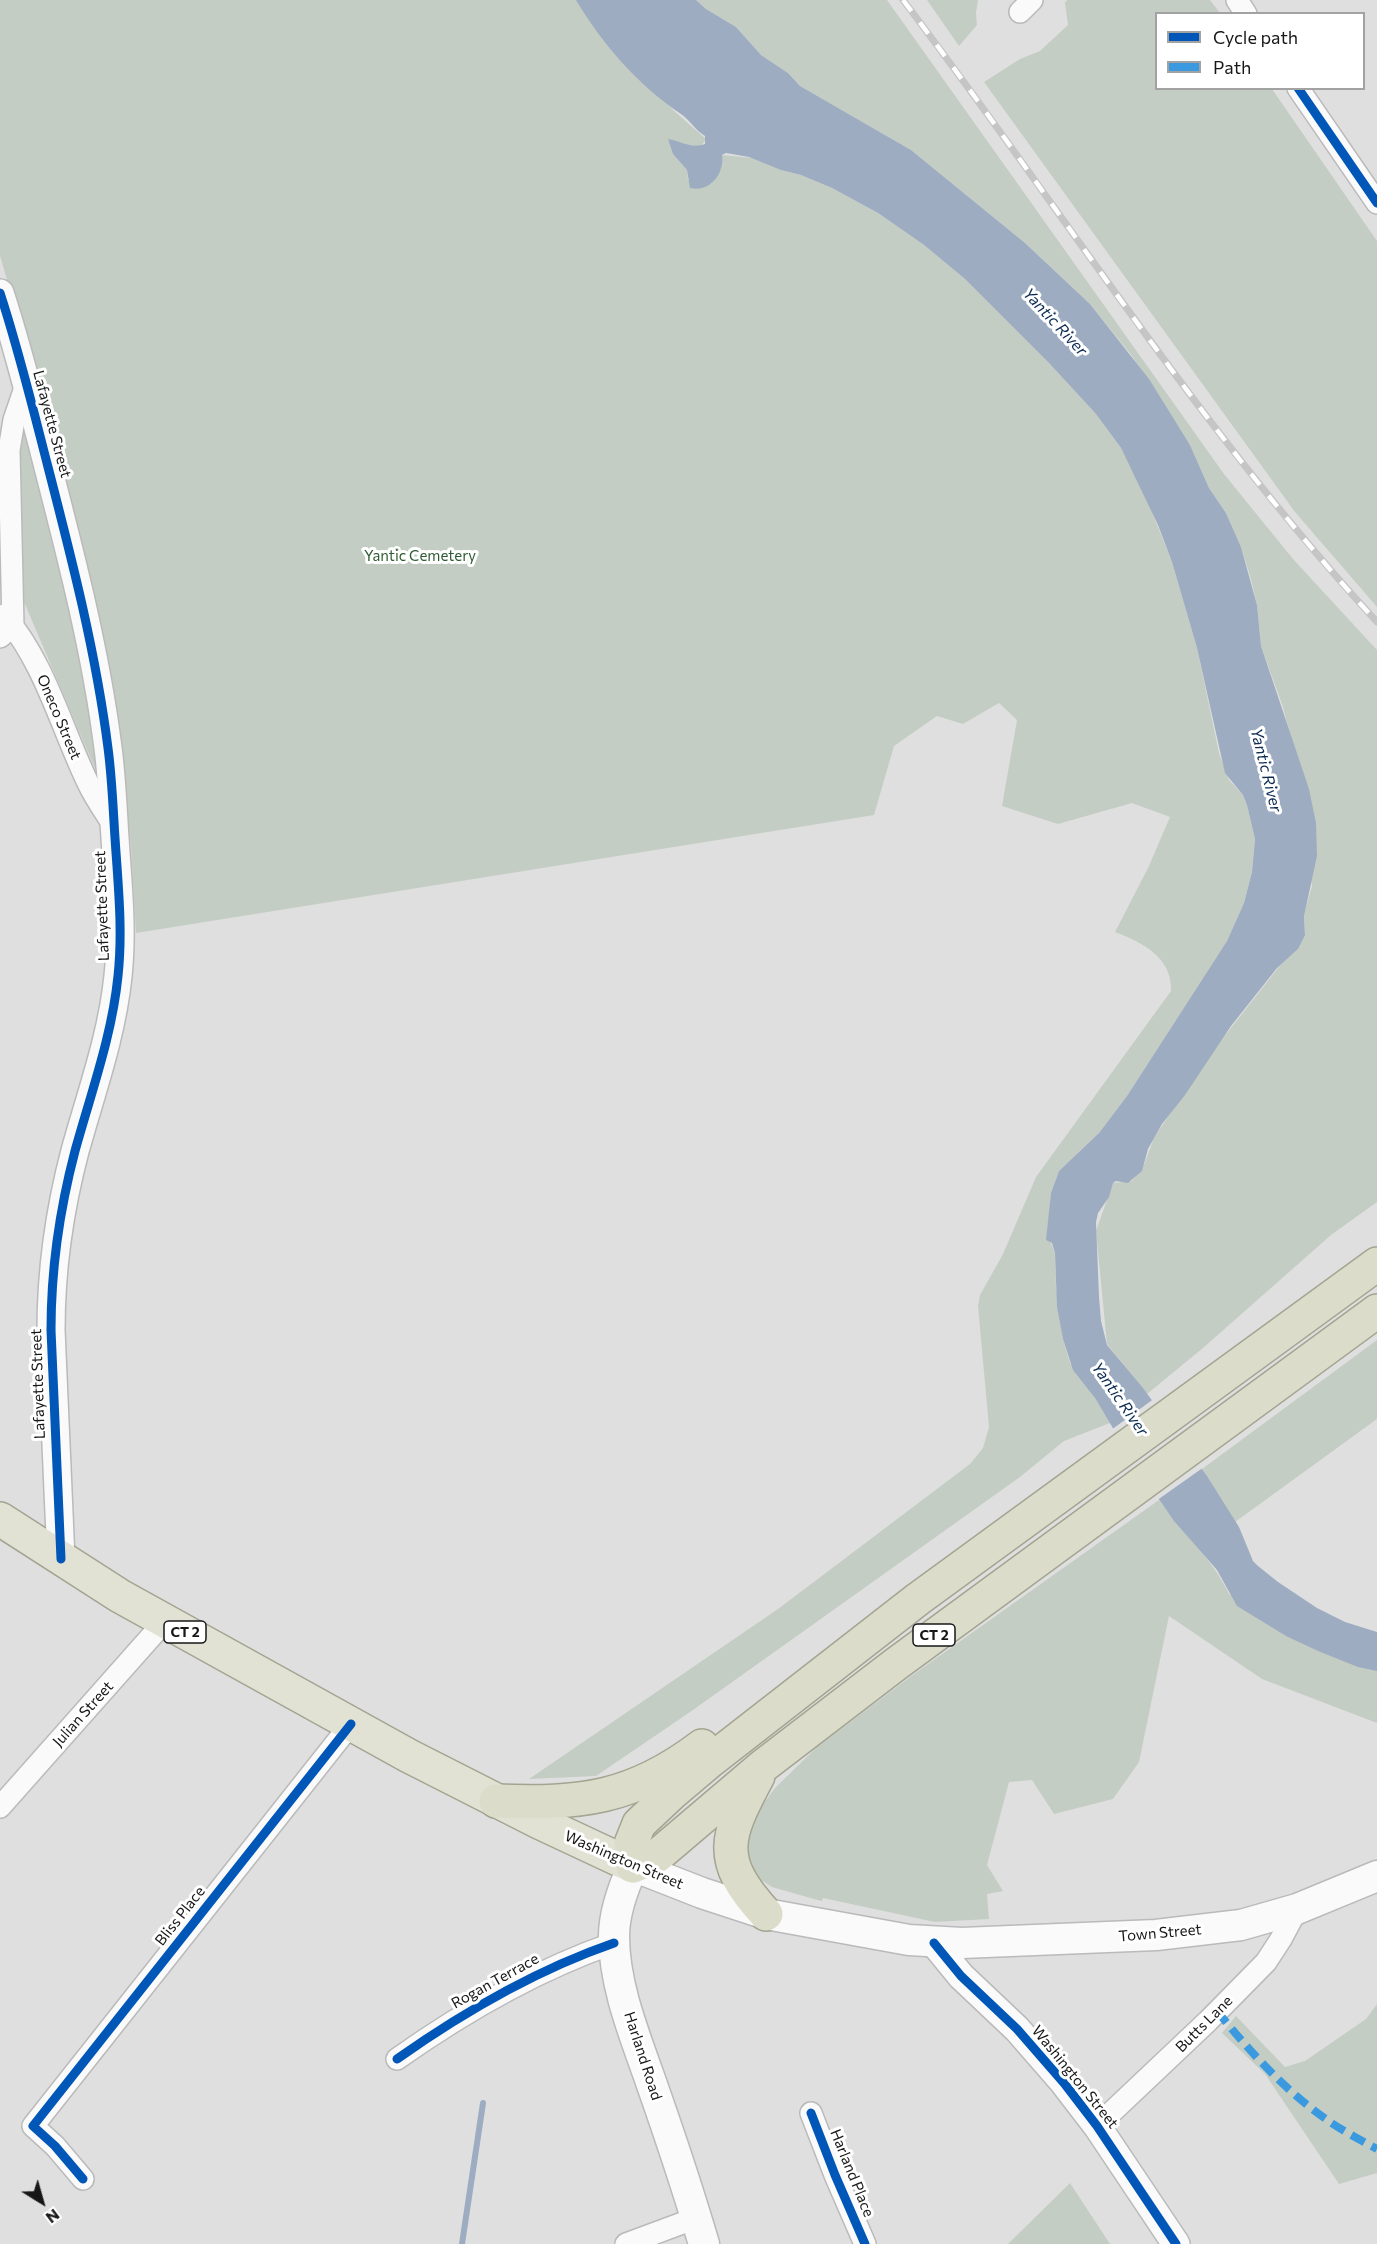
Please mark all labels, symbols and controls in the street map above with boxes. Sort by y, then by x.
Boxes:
legend [1155,12,1365,90]
text: Cycle path [1213,26,1298,48]
text: Path [1213,56,1251,78]
water label: Yantic River [1019,284,1091,360]
street label: Lafayette Street [29,368,75,480]
park label: Yantic Cemetery [364,547,476,565]
street label: Oneco Street [33,672,85,762]
water label: Yantic River [1246,726,1286,814]
street label: Lafayette Street [91,850,113,962]
street label: Lafayette Street [27,1328,49,1440]
water label: Yantic River [1088,1358,1152,1440]
road number: CT 2 [164,1621,206,1643]
road number: CT 2 [913,1624,955,1646]
street label: Julian Street [49,1677,117,1751]
street label: Washington Street [562,1827,686,1893]
street label: Bliss Place [151,1883,209,1949]
street label: Town Street [1118,1920,1202,1946]
street label: Rogan Terrace [448,1950,542,2012]
street label: Butts Lane [1172,1992,1236,2056]
street label: Harland Road [620,2010,666,2102]
street label: Washington Street [1028,2022,1122,2132]
street label: Harland Place [826,2126,878,2220]
north arrow [12,2172,72,2232]
text: N [43,2206,64,2228]

